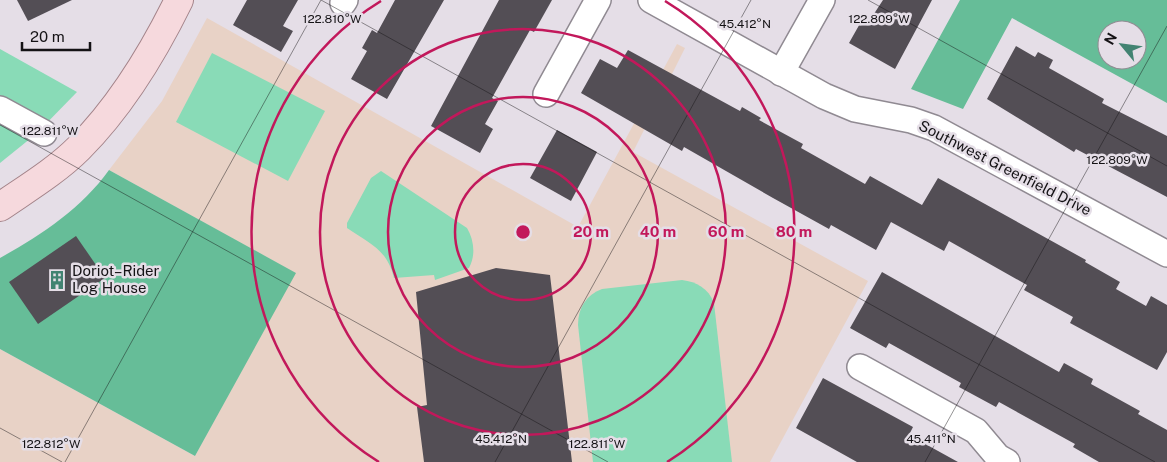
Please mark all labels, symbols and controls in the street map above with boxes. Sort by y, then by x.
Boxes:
text: 122.810°W [303,12,362,26]
text: 122.809°W [848,12,910,26]
text: 45.412°N [719,17,771,31]
scale bar [22,20,90,52]
north arrow [1097,20,1147,70]
text: 20 m [30,28,65,45]
text: N [1101,30,1120,47]
street label: Southwest Greenfield Drive [916,117,1094,219]
text: 122.811°W [22,124,79,138]
text: 122.809°W [1086,153,1148,167]
centre of rings [514,223,532,241]
text: 20 m [573,223,609,240]
text: 40 m [640,223,676,240]
text: 60 m [708,223,744,240]
text: 80 m [776,223,812,240]
place label: Doriot–Rider Log House [72,262,160,296]
building icon: Doriot–Rider Log House [46,269,68,291]
text: 45.412°N [475,432,527,446]
text: 45.411°N [906,432,956,446]
text: 122.812°W [22,437,81,451]
text: 122.811°W [569,437,626,451]

